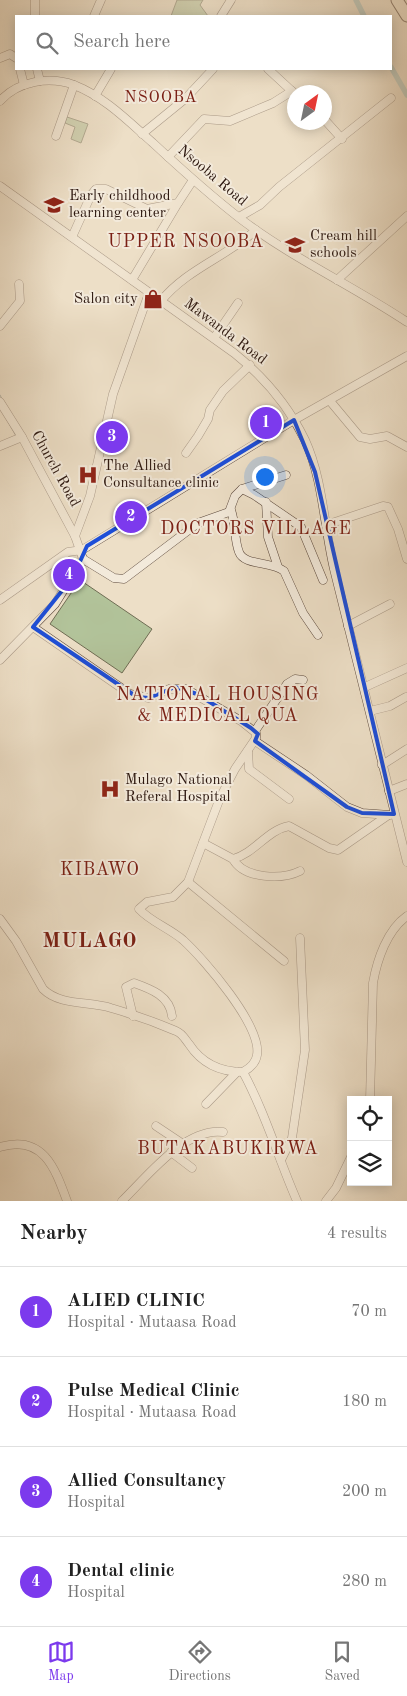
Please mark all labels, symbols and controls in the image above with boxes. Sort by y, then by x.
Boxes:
search box [15,15,392,70]
icon: search [33,29,61,57]
text: Search here [73,33,170,52]
north arrow [287,85,332,130]
district label: NSOOBA [124,90,198,106]
street label: Nsooba Road [174,143,250,209]
place label: Early childhood learning center [69,189,171,221]
school or university icon: Early childhood learning center [43,194,65,216]
place label: Cream hill schools [310,229,377,261]
district label: UPPER NSOOBA [108,233,264,251]
school or university icon: Cream hill schools [284,234,306,256]
shop icon: Salon city [142,288,164,310]
place label: Salon city [74,292,138,307]
street label: Mawanda Road [181,296,269,368]
pin: 1 [250,404,282,442]
pin: 3 [96,418,128,456]
street label: Church Road [28,428,82,510]
place label: The Allied Consultance clinic [103,459,219,491]
hospital icon: The Allied Consultance clinic [77,464,99,486]
your location [252,464,278,490]
pin: 2 [115,498,147,536]
district label: DOCTORS VILLAGE [160,520,352,538]
pin: 4 [53,556,85,594]
district label: NATIONAL HOUSING & MEDICAL QUA [116,686,320,725]
place label: Mulago National Referal Hospital [125,773,232,805]
hospital icon: Mulago National Referal Hospital [99,778,121,800]
district label: KIBAWO [60,861,140,879]
district label: MULAGO [42,932,138,952]
map controls [347,1096,392,1186]
button: locate [347,1096,392,1141]
district label: BUTAKABUKIRWA [137,1140,319,1158]
button: layers [347,1141,392,1186]
text: Nearby [20,1223,88,1244]
text: 4 results [327,1226,387,1242]
text: ALIED CLINIC [67,1292,205,1311]
text: 1 [31,1304,41,1320]
text: 70 m [351,1304,387,1320]
text: Hospital · Mutaasa Road [67,1315,237,1331]
text: Pulse Medical Clinic [67,1382,240,1401]
text: 2 [31,1394,41,1410]
text: 180 m [342,1394,387,1410]
text: Hospital · Mutaasa Road [67,1405,237,1421]
text: Allied Consultancy [67,1472,226,1491]
text: 3 [31,1484,41,1500]
text: 200 m [342,1484,387,1500]
text: Hospital [67,1495,125,1511]
text: Dental clinic [67,1562,175,1581]
text: 4 [31,1574,41,1590]
text: 280 m [342,1574,387,1590]
text: Hospital [67,1585,125,1601]
tab: Map [47,1638,75,1685]
tab: Directions [169,1638,231,1685]
tab: Saved [324,1638,360,1685]

